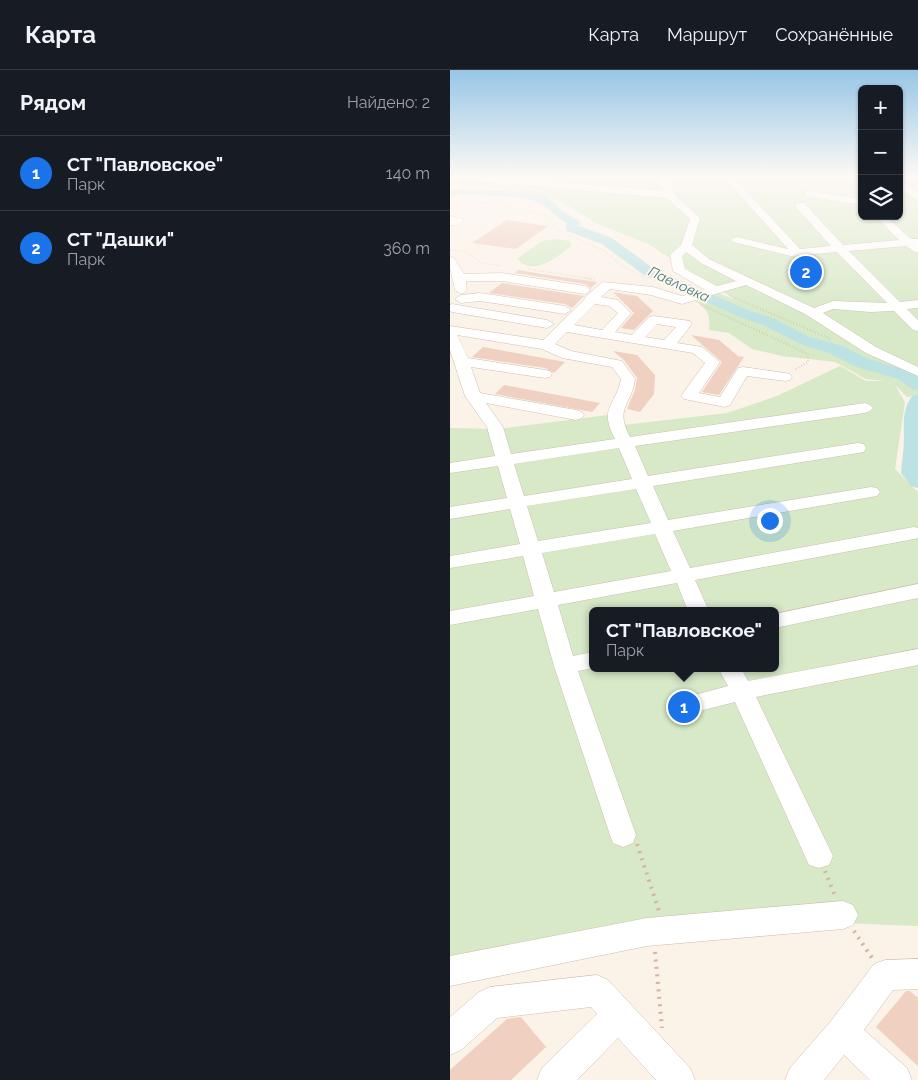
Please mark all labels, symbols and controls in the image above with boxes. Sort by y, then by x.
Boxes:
text: Карта [25,20,96,49]
text: Карта [588,24,639,45]
text: Маршрут [667,24,747,45]
text: Сохранённые [775,24,893,45]
map controls [858,85,903,220]
button: + [858,85,903,130]
text: Рядом [20,90,86,115]
text: Найдено: 2 [347,93,430,112]
button: − [858,130,903,175]
text: СТ "Павловское" [67,153,223,175]
text: 1 [32,164,40,183]
text: 140 m [386,164,430,183]
text: Парк [67,175,105,194]
button: layers [858,175,903,220]
text: СТ "Дашки" [67,228,174,250]
text: 2 [31,239,41,258]
text: 360 m [383,239,430,258]
text: Парк [67,250,105,269]
pin: 2 [790,253,822,291]
water label: Павловка [646,263,712,305]
your location [757,508,783,534]
popup [589,607,779,672]
text: СТ "Павловское" [606,619,762,641]
text: Парк [606,641,644,660]
pin: 1 [668,688,700,726]

